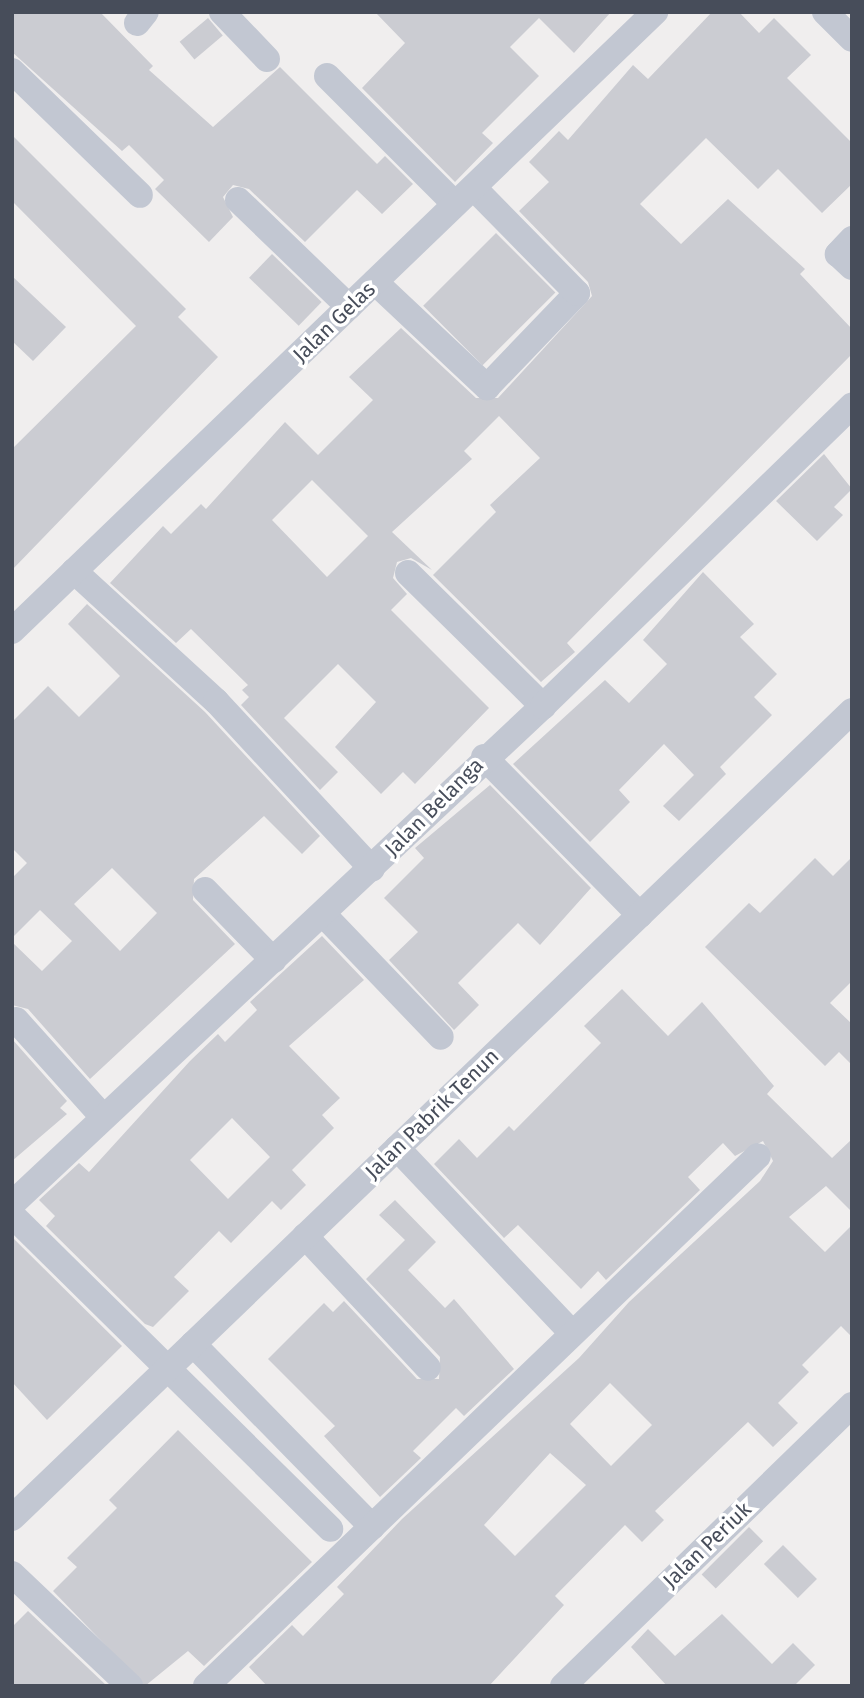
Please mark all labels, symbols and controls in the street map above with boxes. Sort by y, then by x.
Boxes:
street label: Jalan Gelas [288,277,380,367]
street label: Jalan Belanga [380,753,488,861]
street label: Jalan Pabrik Tenun [360,1044,504,1184]
street label: Jalan Periuk [658,1497,756,1593]

